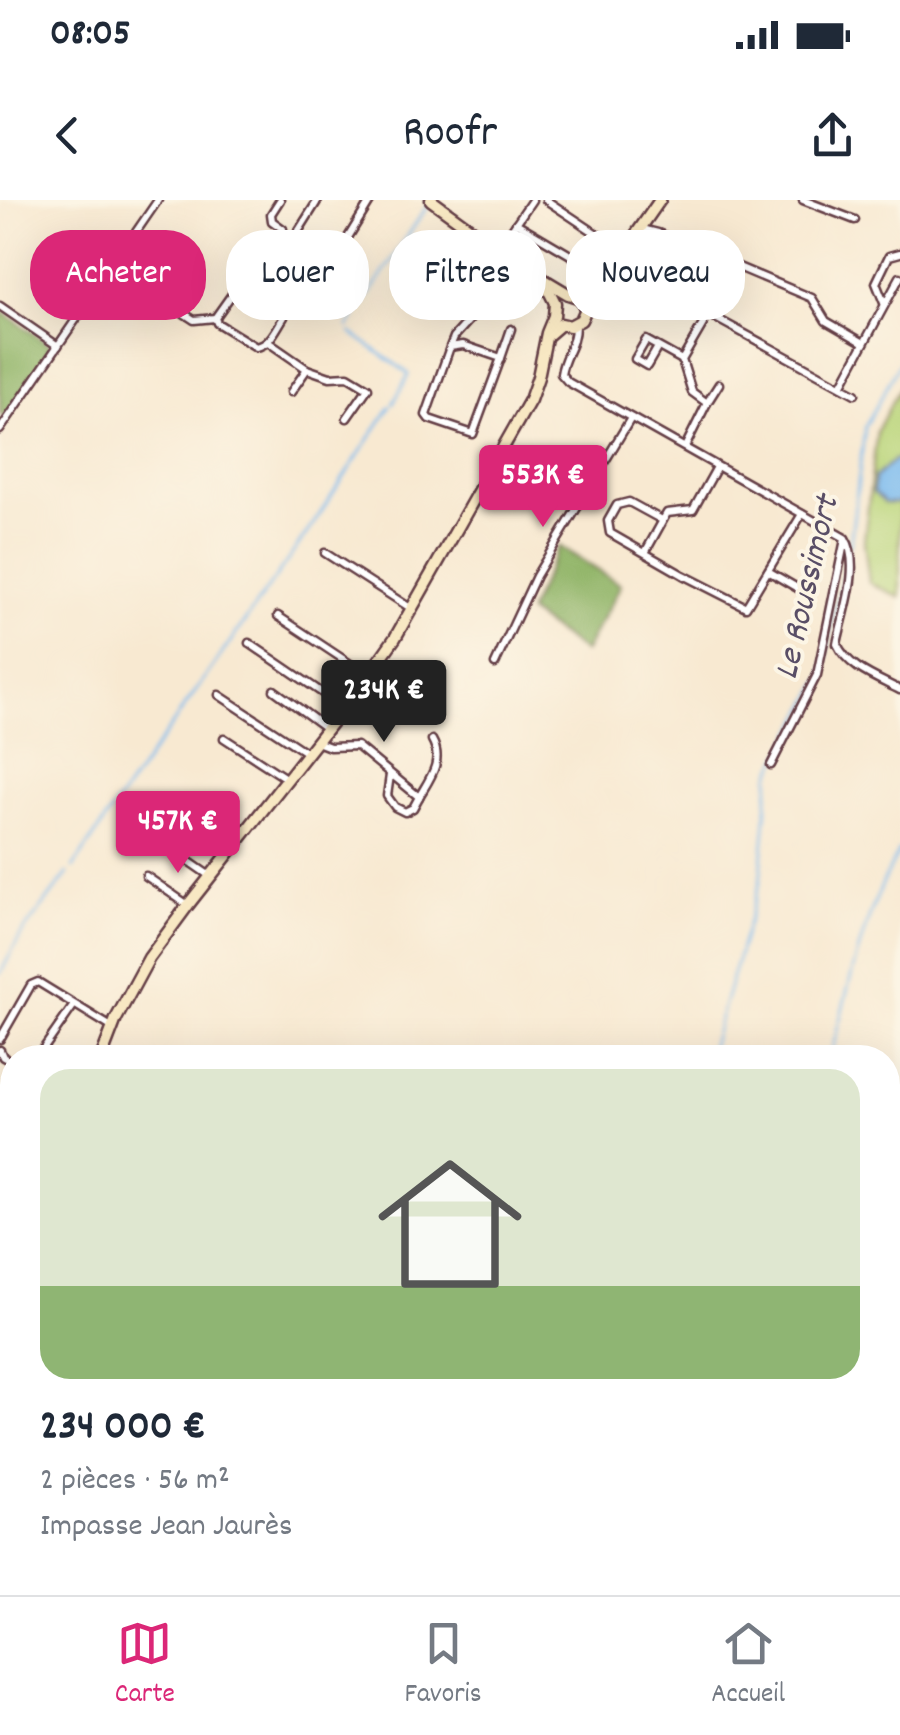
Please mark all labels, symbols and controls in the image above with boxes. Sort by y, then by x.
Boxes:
text: 08:05 [50,8,131,63]
text: Roofr [403,103,497,167]
icon: back [40,108,95,163]
icon: share [805,108,860,163]
chip: Acheter [30,230,206,320]
chip: Louer [226,230,369,320]
chip: Filtres [389,230,546,320]
chip: Nouveau [566,230,745,320]
pin: 553K € [462,445,624,530]
text: 553K € [501,454,585,500]
water label: Le Roussimort [764,488,855,685]
pin: 234K € [303,660,465,745]
text: 234K € [343,669,425,715]
pin: 457K € [97,791,259,876]
text: 457K € [138,800,218,846]
icon: home [360,1134,540,1314]
text: 234 000 € [40,1399,206,1459]
text: 2 pièces · 56 m² [40,1459,230,1505]
text: Impasse Jean Jaurès [40,1505,292,1551]
tab: Carte [115,1616,175,1716]
tab: Favoris [404,1616,482,1716]
tab: Accueil [711,1616,785,1716]

